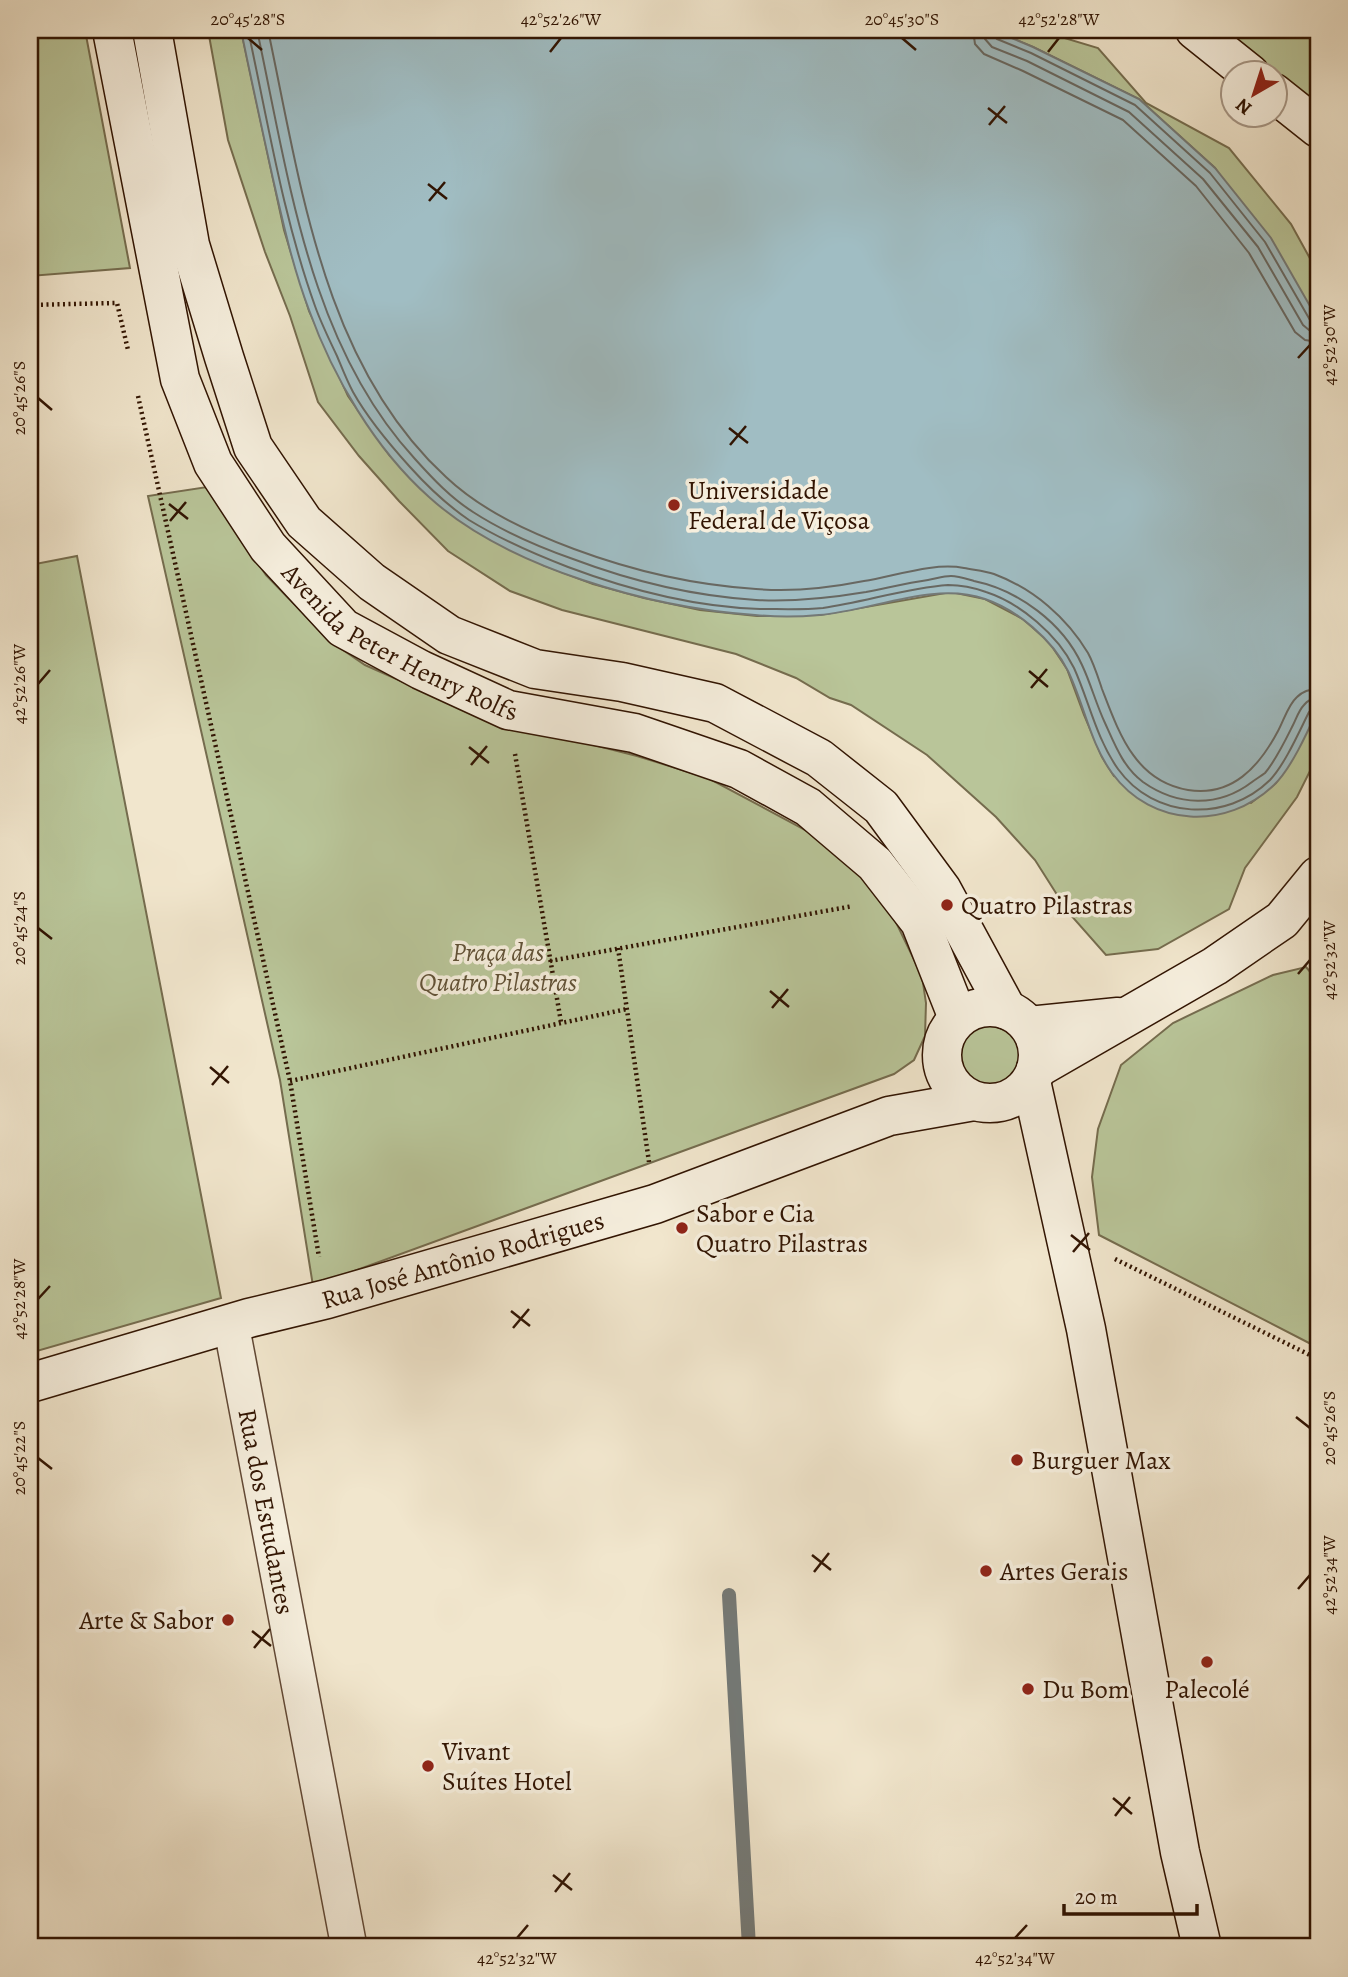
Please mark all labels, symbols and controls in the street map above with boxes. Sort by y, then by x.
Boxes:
text: 20°45'28"S [211,7,285,31]
text: 42°52'26"W [521,7,602,31]
text: 20°45'30"S [865,7,939,31]
text: 42°52'28"W [1018,7,1100,31]
north arrow [1218,60,1288,130]
text: N [1230,92,1257,121]
text: 42°52'30"W [1317,304,1341,385]
text: 20°45'26"S [7,361,31,435]
place label: Universidade Federal de Viçosa [688,473,870,538]
marker: Universidade Federal de Viçosa [666,497,682,513]
street label: Avenida Peter Henry Rolfs [273,555,520,729]
text: 42°52'26"W [7,643,31,724]
place label: Quatro Pilastras [961,888,1133,923]
text: 20°45'24"S [7,891,31,965]
marker: Quatro Pilastras [939,897,955,913]
text: 42°52'32"W [1317,920,1341,1000]
park label: Praça das Quatro Pilastras [419,935,577,1000]
place label: Sabor e Cia Quatro Pilastras [696,1196,868,1261]
street label: Rua José Antônio Rodrigues [317,1202,608,1317]
marker: Sabor e Cia Quatro Pilastras [674,1220,690,1236]
text: 42°52'28"W [7,1258,31,1340]
text: 20°45'26"S [1317,1391,1341,1465]
street label: Rua dos Estudantes [230,1406,303,1617]
text: 20°45'22"S [7,1421,31,1495]
place label: Burguer Max [1031,1443,1171,1478]
marker: Burguer Max [1009,1452,1025,1468]
text: 42°52'34"W [1317,1535,1341,1615]
place label: Artes Gerais [999,1554,1129,1589]
marker: Artes Gerais [978,1563,994,1579]
place label: Arte & Sabor [78,1603,214,1638]
marker: Arte & Sabor [220,1612,236,1628]
marker: Palecolé [1199,1654,1215,1670]
place label: Du Bom [1042,1672,1129,1707]
place label: Palecolé [1164,1672,1250,1707]
marker: Du Bom [1020,1681,1036,1697]
place label: Vivant Suítes Hotel [441,1734,572,1799]
marker: Vivant Suítes Hotel [420,1758,436,1774]
scale bar [1064,1872,1198,1916]
text: 20 m [1075,1883,1118,1911]
text: 42°52'32"W [477,1946,557,1970]
text: 42°52'34"W [975,1946,1055,1970]

